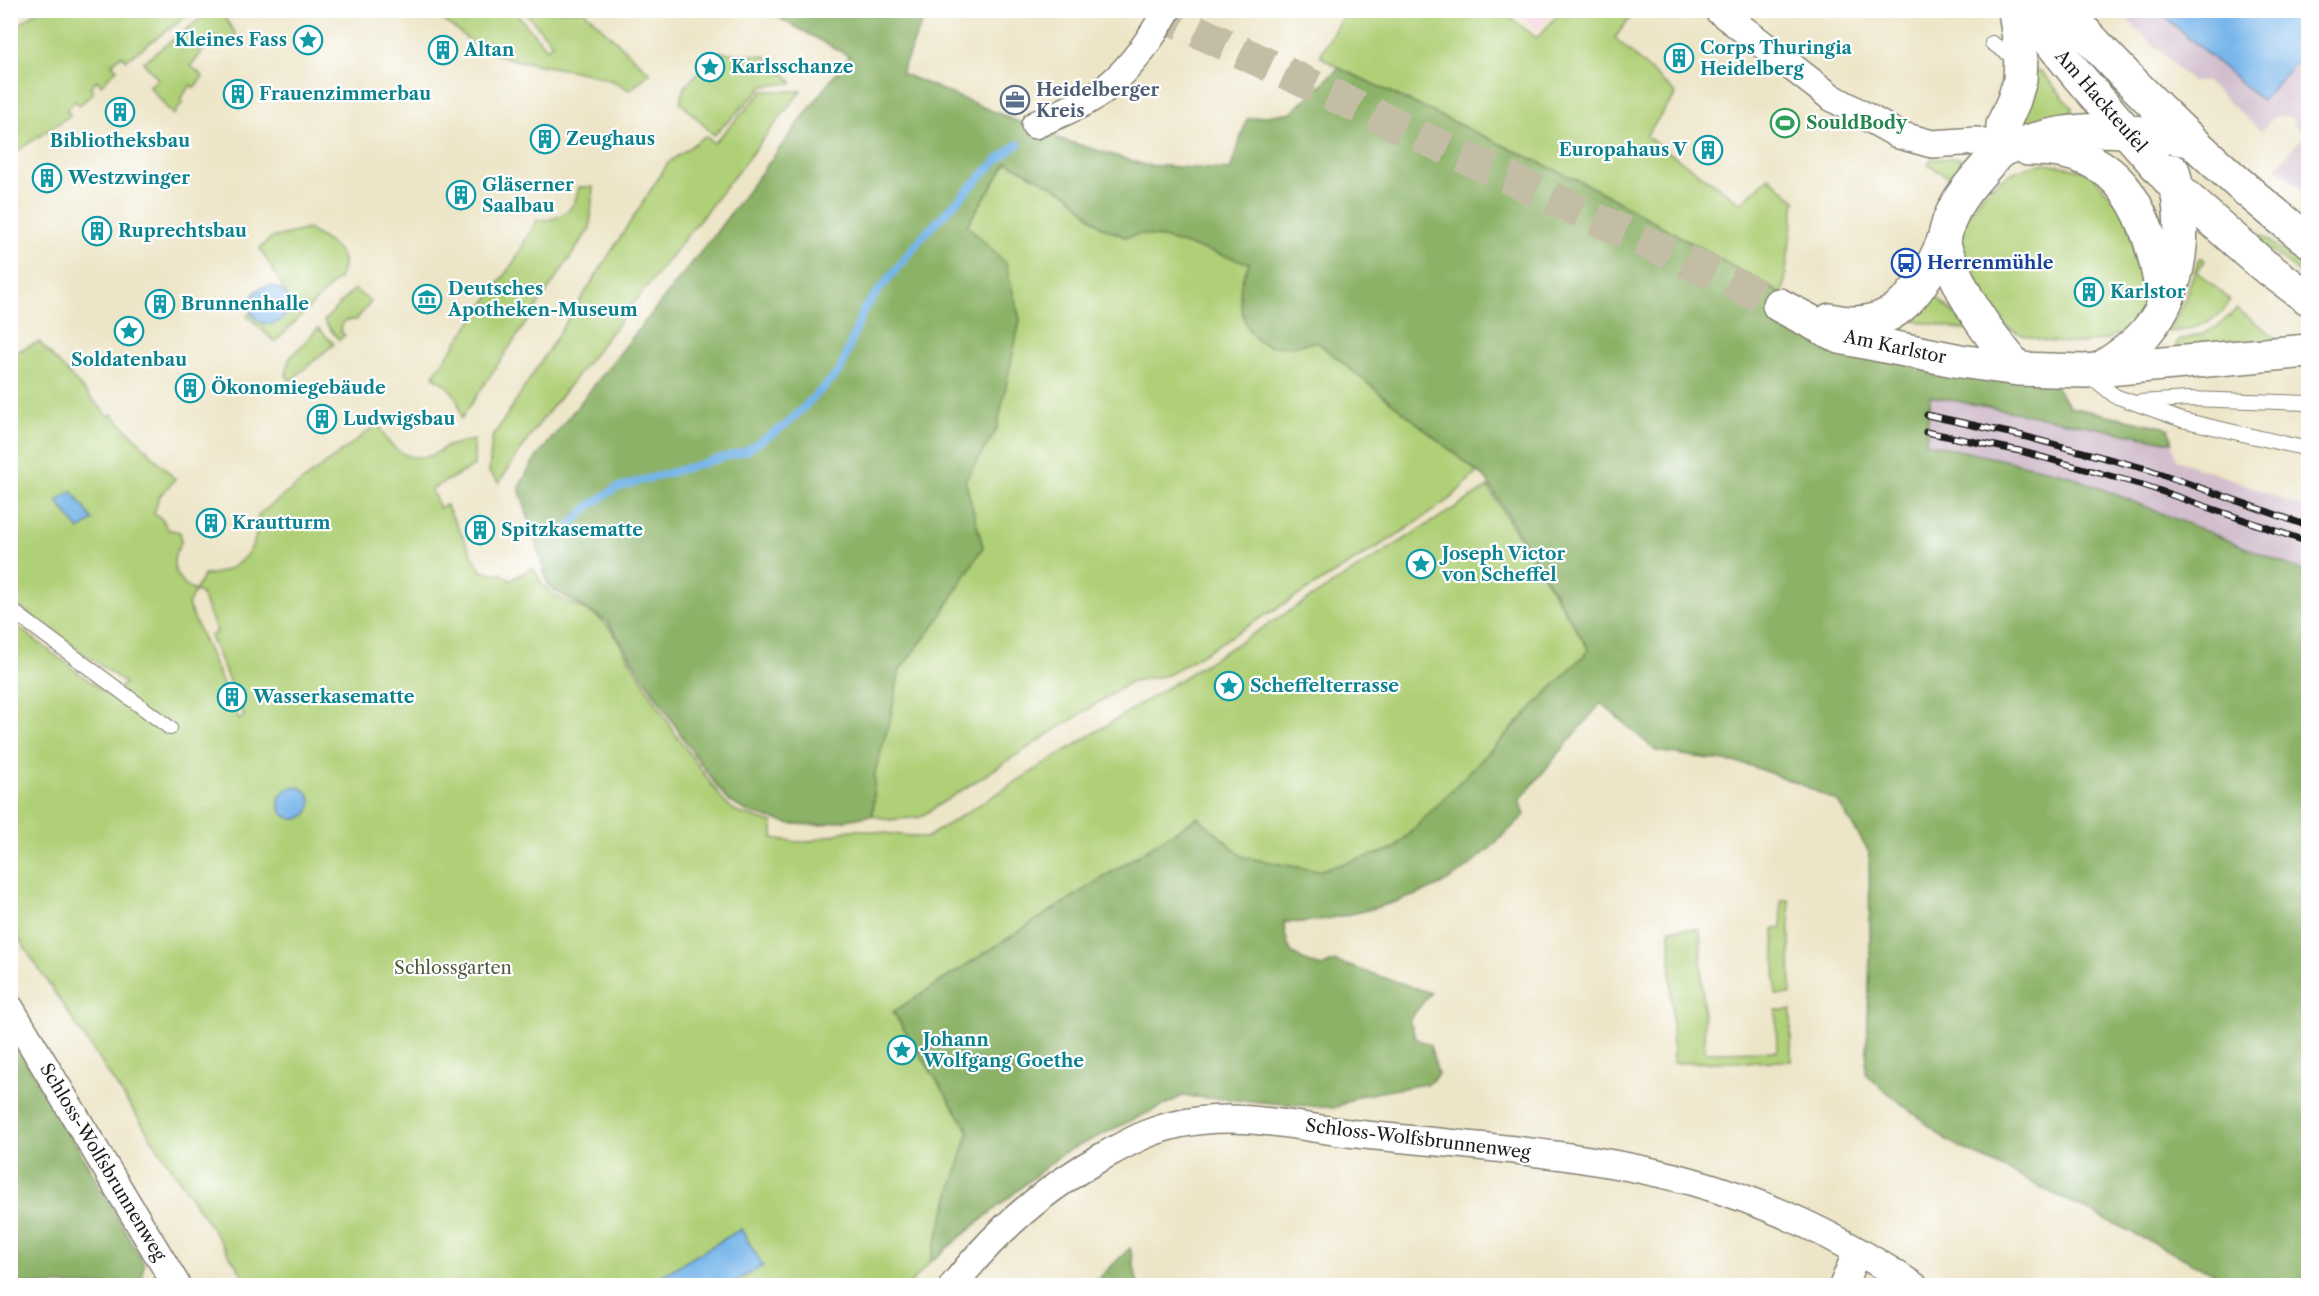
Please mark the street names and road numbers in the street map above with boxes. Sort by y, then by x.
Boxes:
street label: Am Hackteufel [2050,45,2151,157]
street label: Am Karlstor [1841,325,1949,369]
street label: Schloss-Wolfsbrunnenweg [35,1059,171,1265]
street label: Schloss-Wolfsbrunnenweg [1304,1114,1532,1164]

